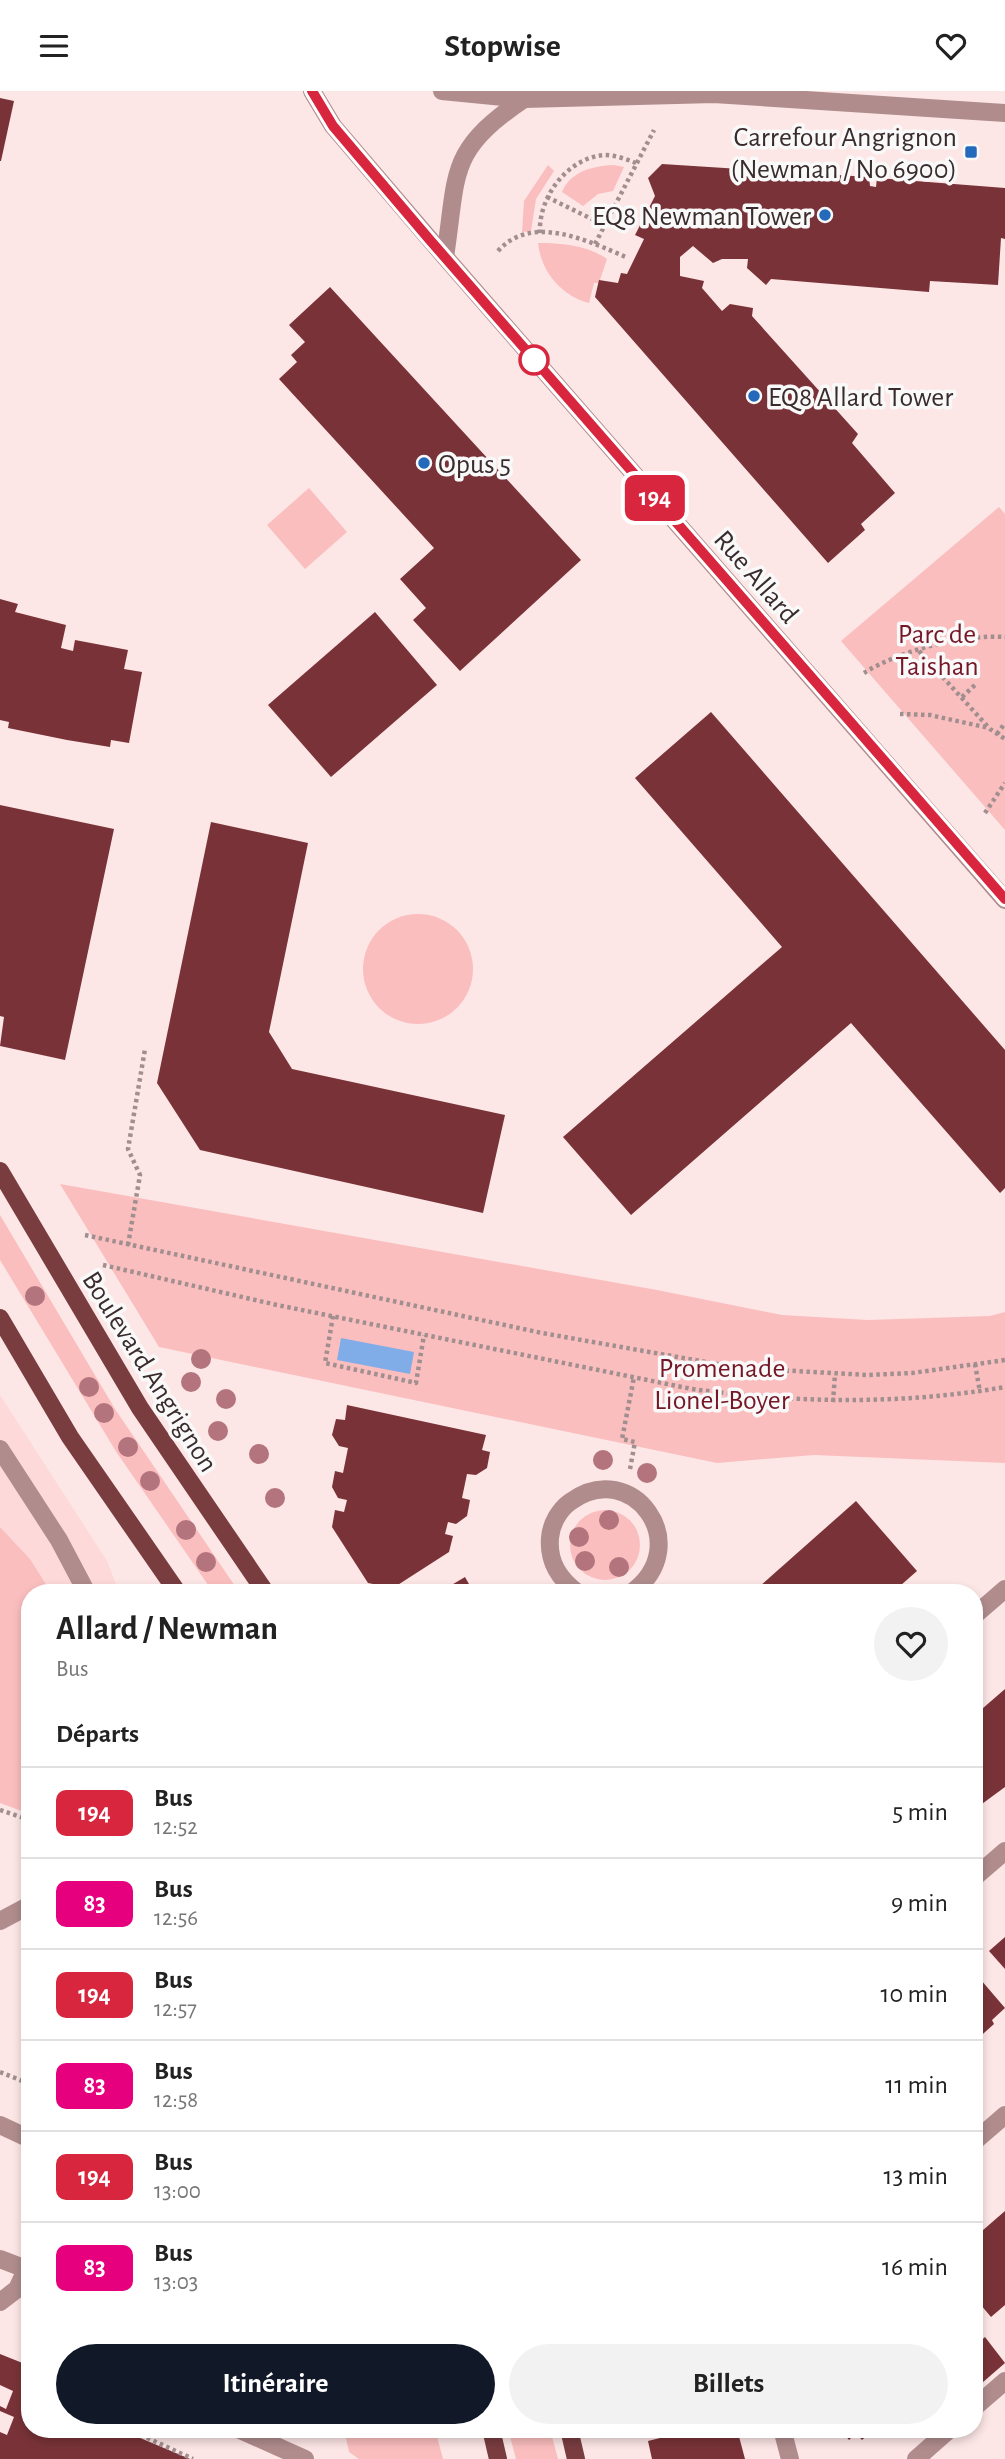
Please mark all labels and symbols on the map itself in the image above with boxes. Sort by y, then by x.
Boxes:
place label: Carrefour Angrignon (Newman / No 6900) [730,124,957,184]
marker: Carrefour Angrignon (Newman / No 6900) [963,144,979,160]
place label: EQ8 Newman Tower [592,203,811,231]
marker: EQ8 Newman Tower [817,207,833,223]
unlabelled marker [519,345,549,375]
place label: EQ8 Allard Tower [768,384,953,412]
marker: EQ8 Allard Tower [746,388,762,404]
place label: Opus 5 [438,451,511,479]
marker: Opus 5 [416,455,432,471]
line badge: 194 [615,475,695,521]
street label: Rue Allard [708,526,803,629]
park label: Parc de Taishan [895,621,979,681]
street label: Boulevard Angrignon [76,1267,222,1477]
park label: Promenade Lionel-Boyer [654,1355,790,1415]

